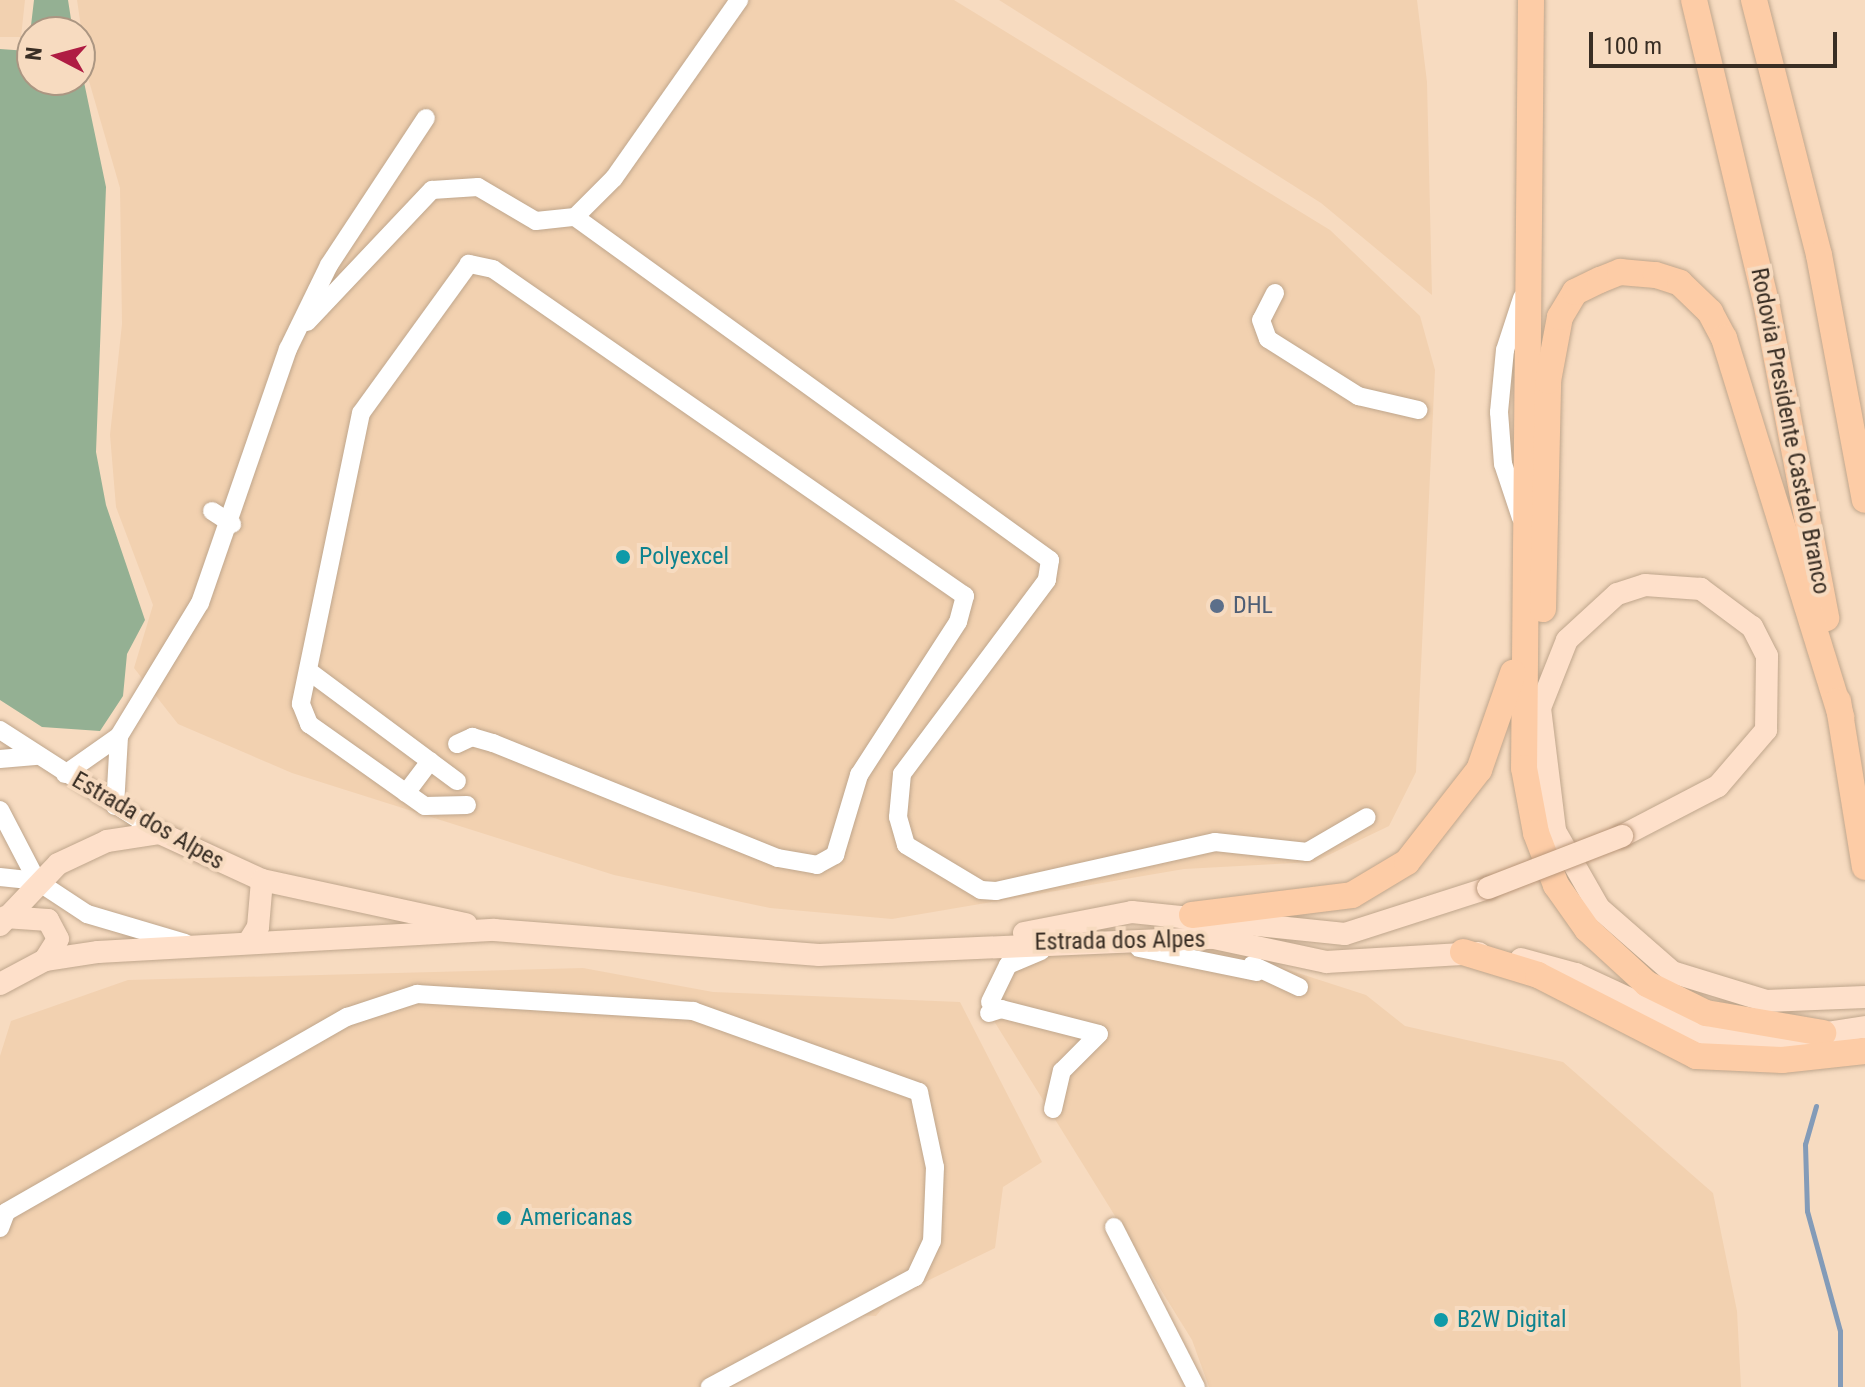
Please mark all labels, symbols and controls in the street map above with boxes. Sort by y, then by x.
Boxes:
north arrow [16,16,96,96]
scale bar [1593,16,1841,66]
text: 100 m [1603,32,1662,60]
text: N [20,46,47,62]
street label: Rodovia Presidente Castelo Branco [1744,265,1836,597]
place label: Polyexcel [639,543,729,571]
marker: Polyexcel [614,548,632,566]
place label: DHL [1233,592,1273,620]
marker: DHL [1208,597,1226,615]
street label: Estrada dos Alpes [67,766,229,876]
street label: Estrada dos Alpes [1034,925,1206,957]
place label: Americanas [520,1204,633,1232]
marker: Americanas [495,1209,513,1227]
place label: B2W Digital [1457,1306,1566,1334]
marker: B2W Digital [1432,1311,1450,1329]

